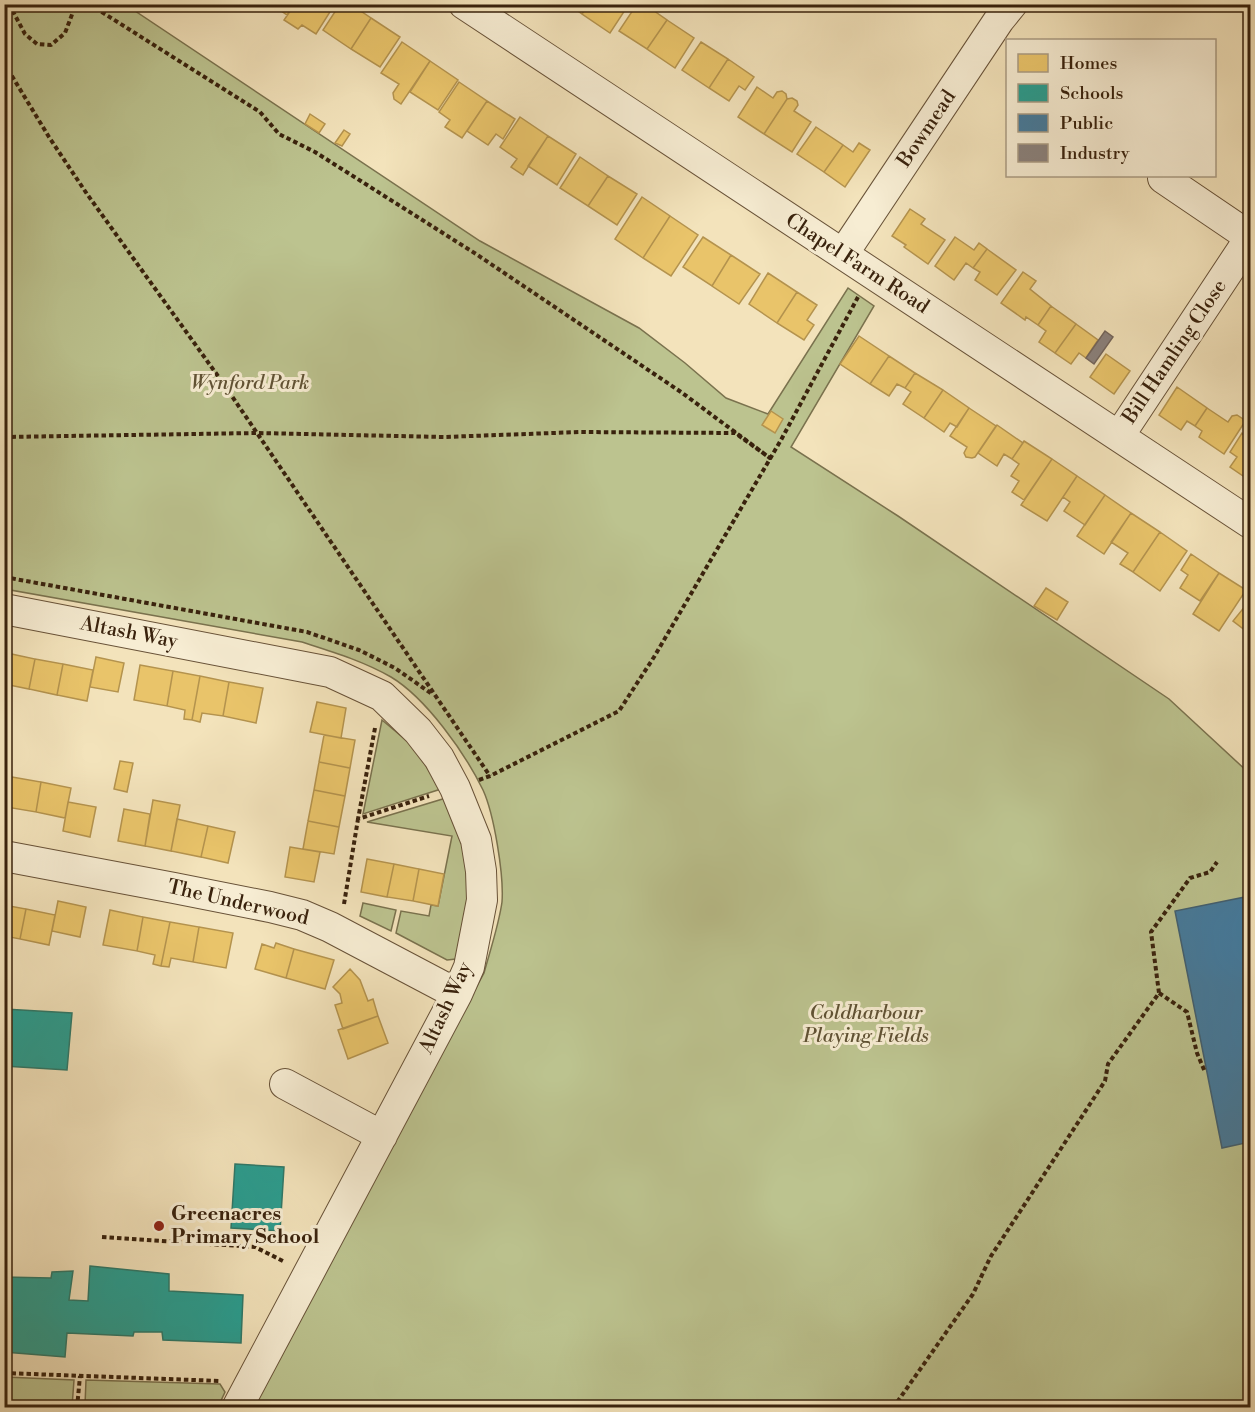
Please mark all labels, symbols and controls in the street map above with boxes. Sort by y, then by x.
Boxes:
legend [1006,39,1216,177]
text: Homes [1060,52,1117,75]
text: Schools [1060,82,1124,105]
street label: Bowmead [892,85,962,173]
text: Public [1060,112,1113,135]
text: Industry [1060,142,1130,165]
street label: Chapel Farm Road [780,208,934,320]
street label: Bill Hamling Close [1117,275,1233,430]
park label: Wynford Park [191,371,309,396]
street label: Altash Way [77,611,180,655]
street label: The Underwood [165,875,312,932]
street label: Altash Way [413,958,478,1059]
park label: Coldharbour Playing Fields [802,1001,929,1049]
place label: Greenacres Primary School [171,1202,320,1250]
marker: Greenacres Primary School [152,1219,166,1233]

